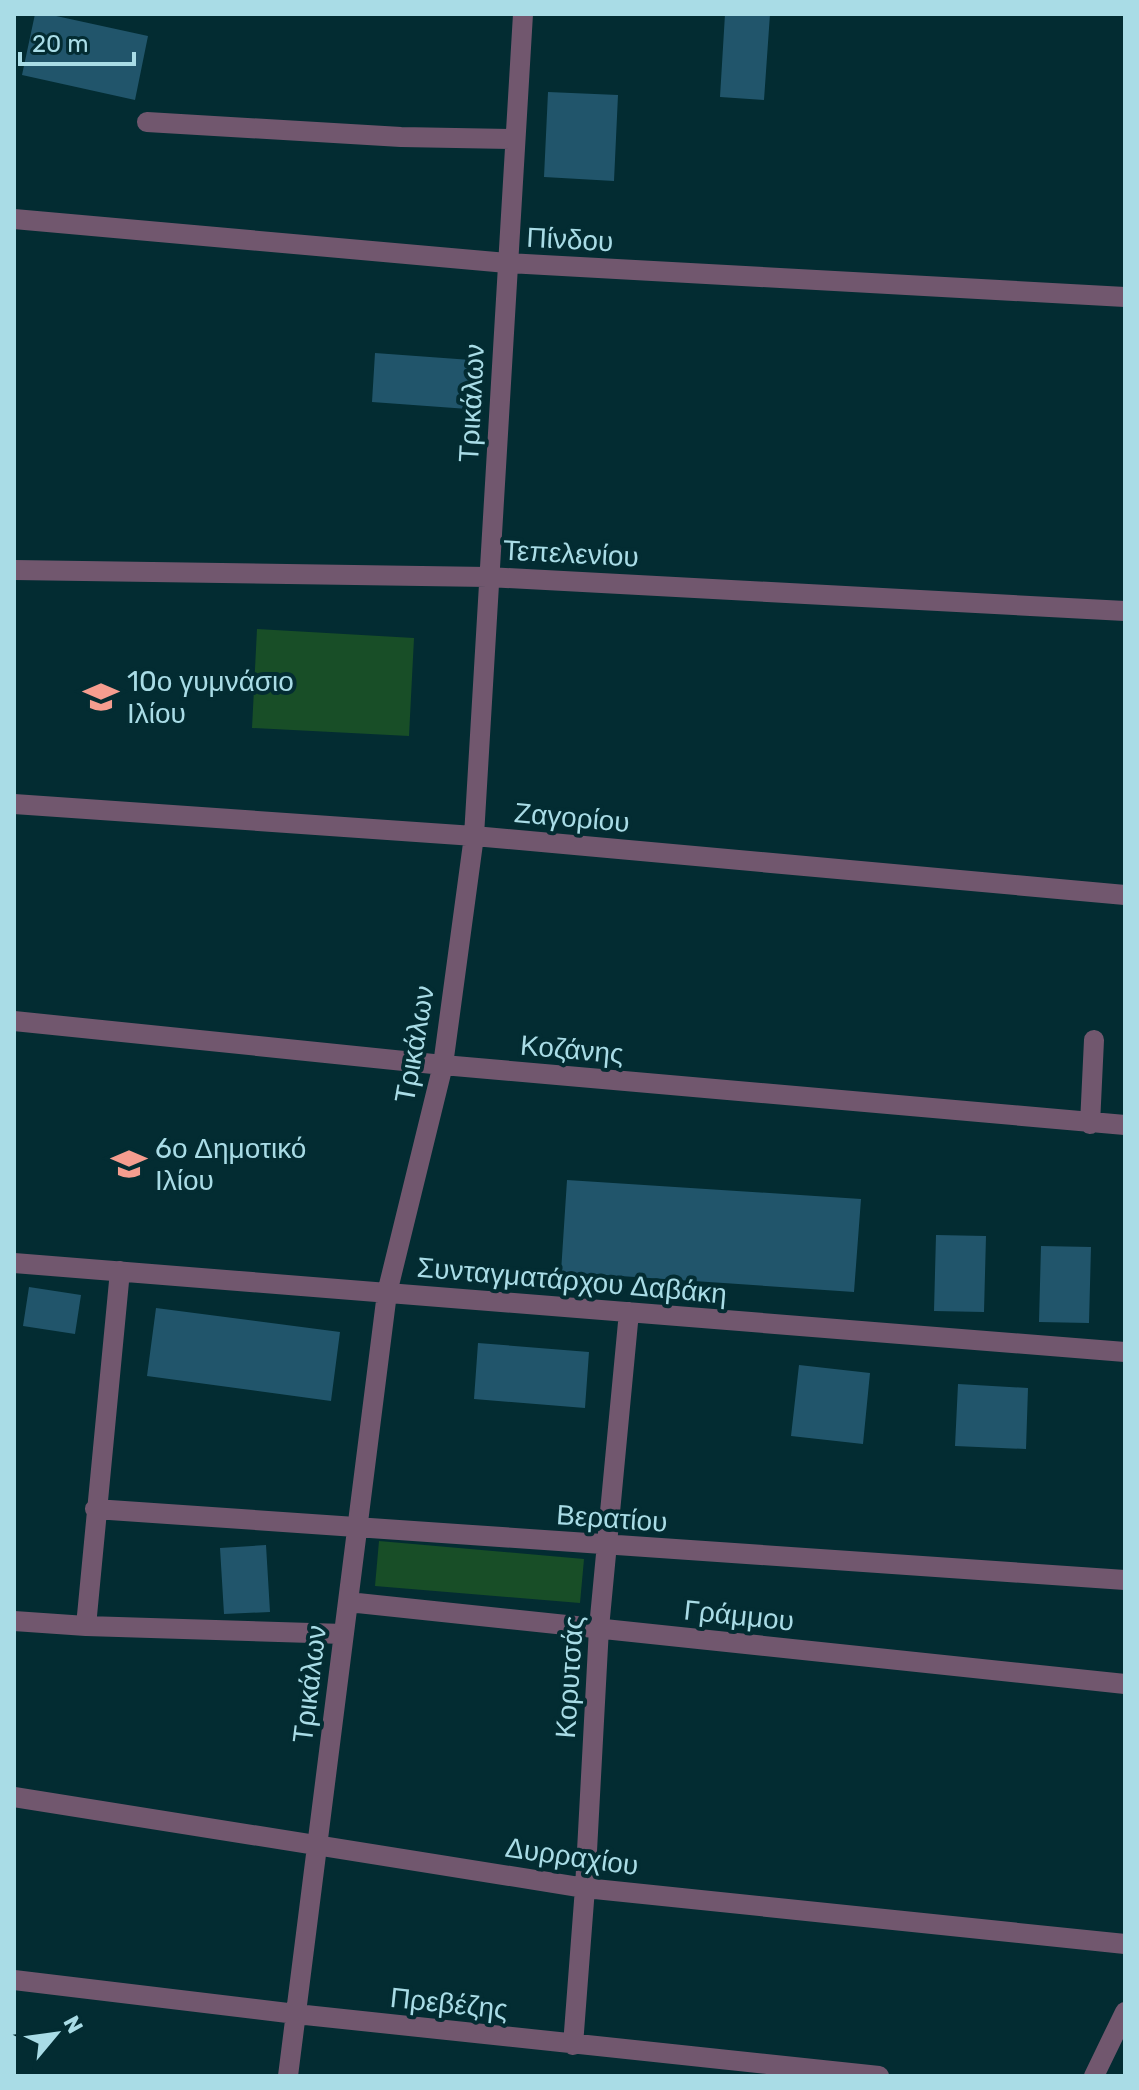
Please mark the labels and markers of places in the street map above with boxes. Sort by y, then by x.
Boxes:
place label: 10ο γυμνάσιο Ιλίου [127,665,294,730]
school or university icon: 10ο γυμνάσιο Ιλίου [82,678,120,716]
place label: 6ο Δημοτικό Ιλίου [155,1132,306,1197]
school or university icon: 6ο Δημοτικό Ιλίου [110,1145,148,1183]

